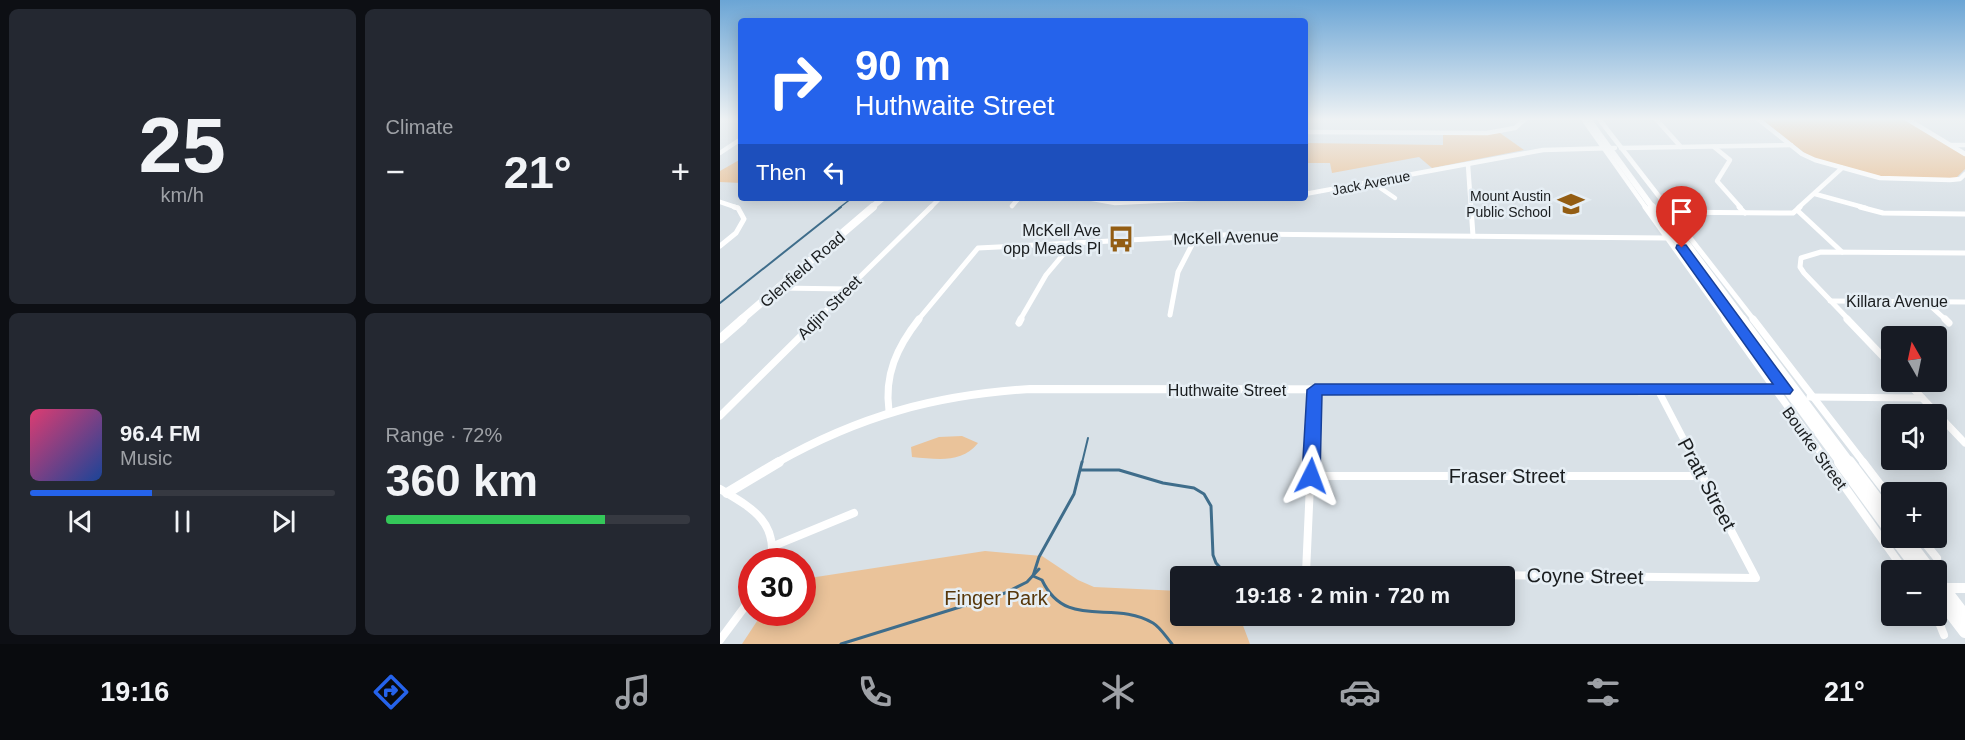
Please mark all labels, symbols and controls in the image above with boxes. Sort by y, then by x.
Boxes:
icon: right [756,42,834,120]
text: 90 m [855,42,951,89]
text: Huthwaite Street [855,91,1055,121]
text: 25 [139,101,226,189]
text: Climate [386,116,453,138]
text: 21° [504,147,572,198]
text: − [386,153,405,190]
text: + [671,153,690,190]
icon: left [818,156,851,189]
text: Then [756,160,806,185]
street label: Jack Avenue [1331,168,1412,198]
text: km/h [161,184,204,206]
pin [1656,186,1707,248]
place label: Mount Austin Public School [1466,188,1551,220]
school or university icon: Mount Austin Public School [1556,189,1586,219]
icon: arrive [1665,195,1698,228]
place label: McKell Ave opp Meads Pl [1003,222,1101,257]
bus stop icon: McKell Ave opp Meads Pl [1106,224,1136,254]
street label: McKell Avenue [1173,227,1279,248]
street label: Glenfield Road [757,228,848,311]
street label: Adjin Street [794,272,865,343]
street label: Killara Avenue [1846,293,1948,310]
north arrow [1881,326,1947,392]
map controls [1881,326,1947,626]
street label: Huthwaite Street [1168,382,1287,399]
street label: Bourke Street [1779,404,1851,493]
button: sound [1881,404,1947,470]
text: 96.4 FM [120,421,201,446]
text: Range · 72% [386,424,502,446]
street label: Pratt Street [1674,434,1741,534]
position arrow [1279,444,1343,508]
text: Music [120,447,172,469]
text: 360 km [386,455,538,506]
street label: Fraser Street [1449,465,1566,487]
button: + [1881,482,1947,548]
icon: previous [64,505,97,538]
icon: pause [166,505,199,538]
icon: next [267,505,300,538]
speed limit sign: 30 [738,548,816,626]
button: − [1881,560,1947,626]
street label: Coyne Street [1526,564,1644,588]
text: 19:18 · 2 min · 720 m [1235,583,1450,608]
park label: Finger Park [944,587,1049,609]
icon: directions [370,671,412,713]
icon: music [612,671,654,713]
icon: phone [854,671,896,713]
icon: climate [1097,671,1139,713]
icon: car [1339,671,1381,713]
icon: filters [1582,671,1624,713]
text: 19:16 [100,677,169,707]
text: 21° [1824,677,1865,707]

